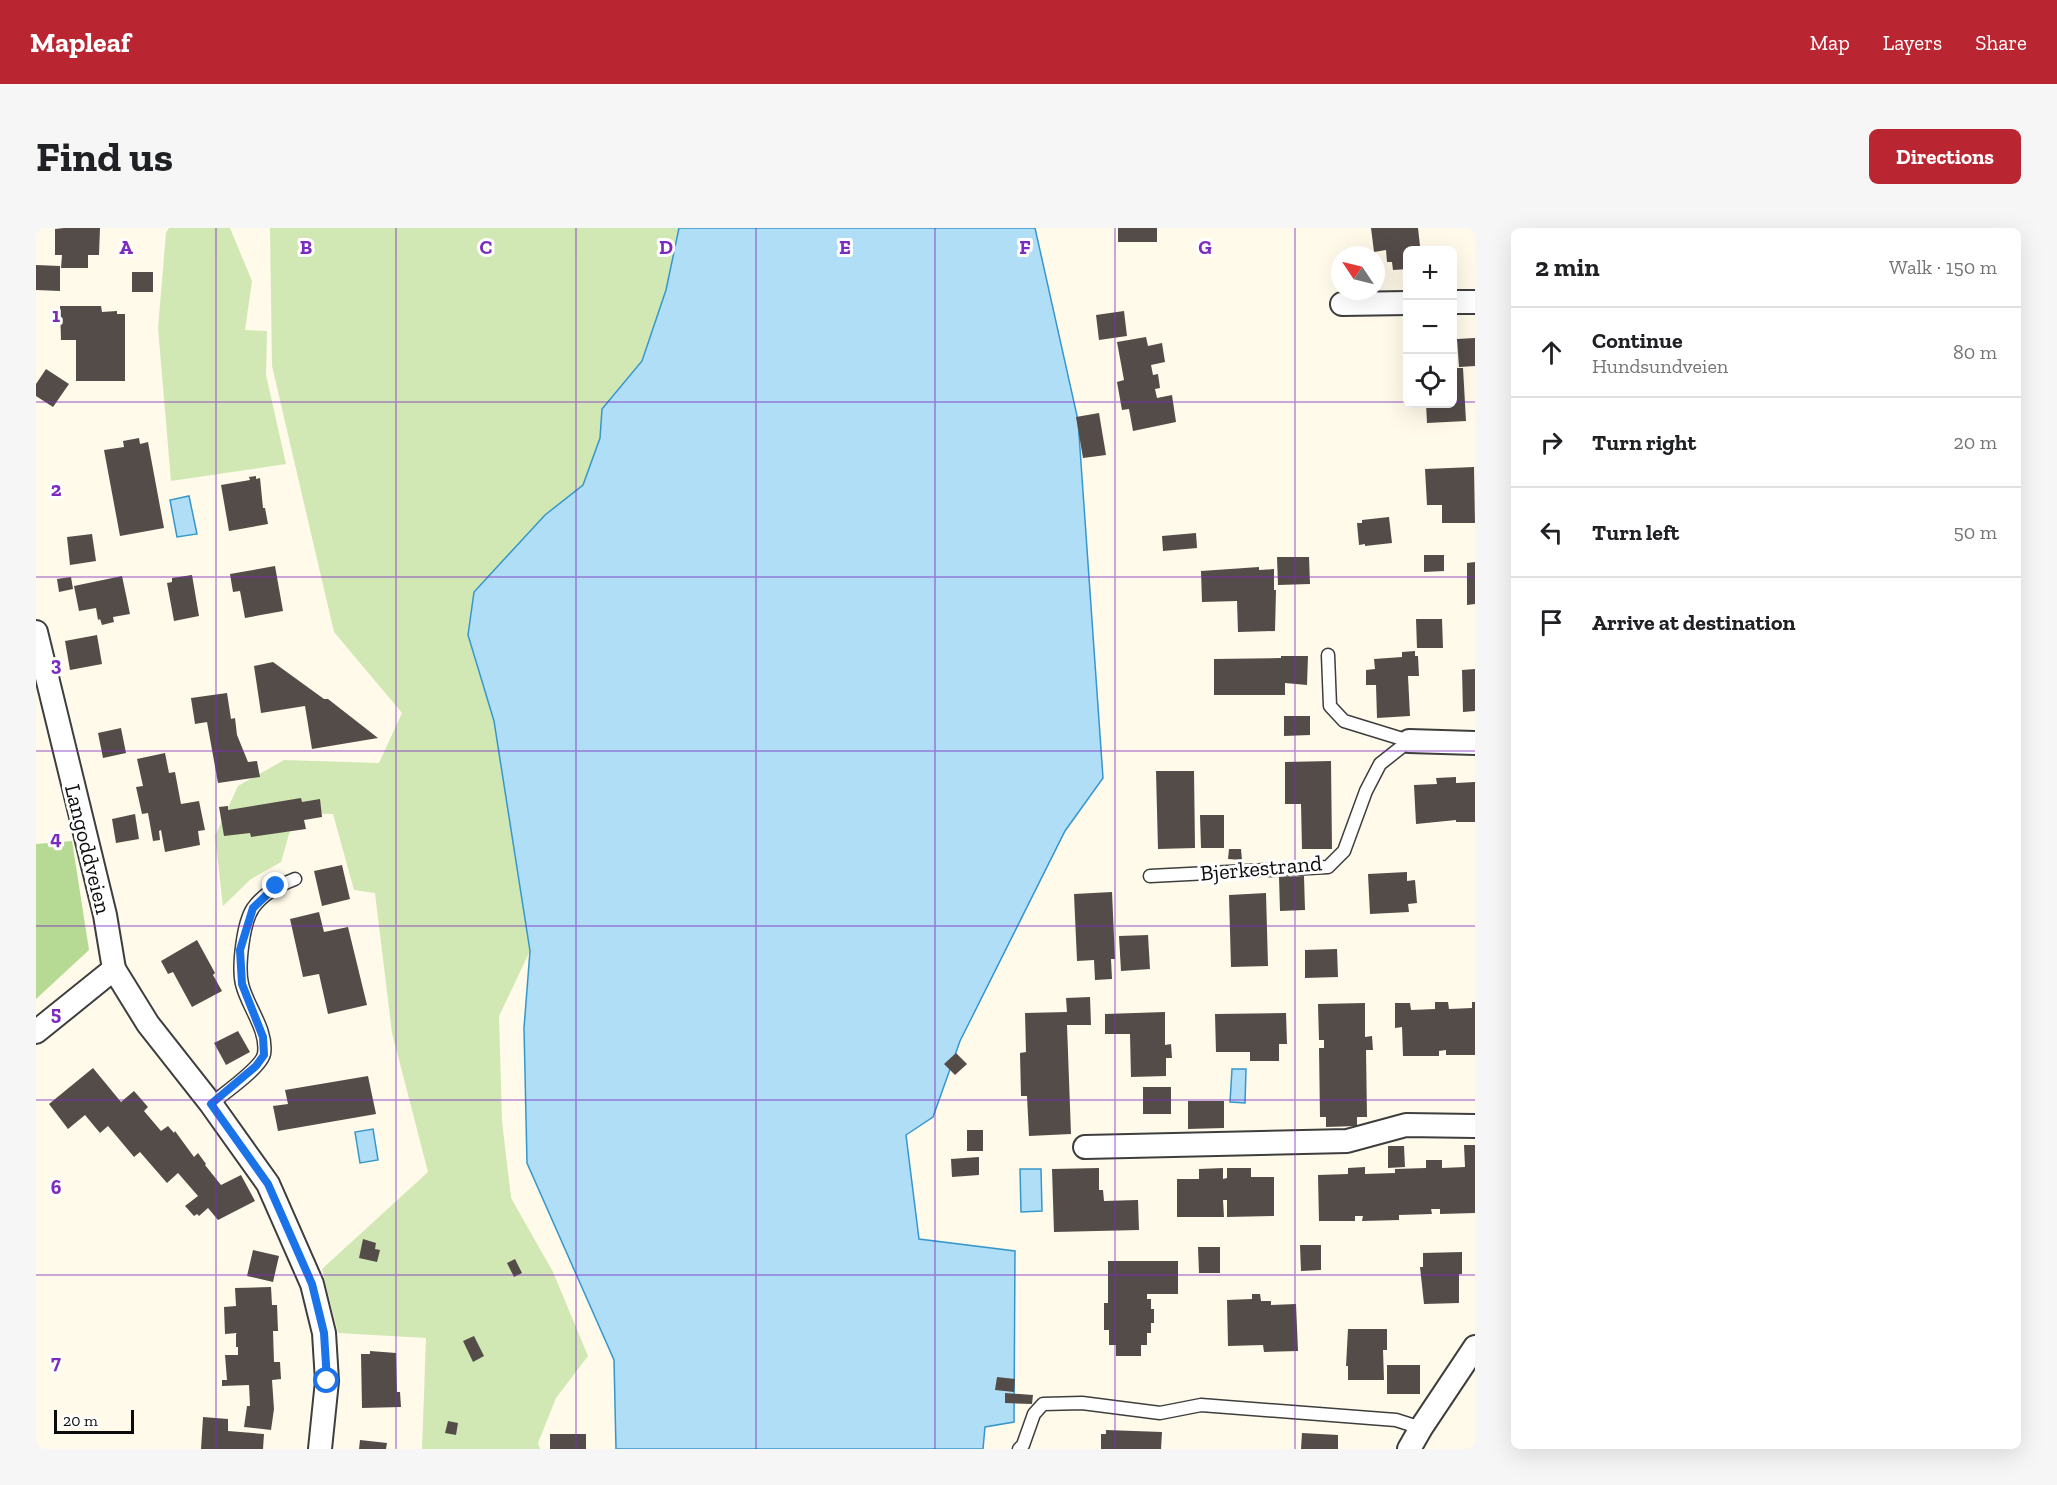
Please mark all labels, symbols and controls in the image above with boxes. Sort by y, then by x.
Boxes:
text: Mapleaf [30,26,130,59]
text: Map [1810,30,1850,55]
text: Layers [1883,30,1942,55]
text: Share [1975,30,2027,55]
button: Directions [1869,129,2021,184]
text: Find us [36,131,173,182]
text: A [119,235,133,259]
text: B [300,235,312,259]
text: C [480,235,493,259]
text: D [659,235,673,259]
text: E [839,235,851,259]
text: F [1019,235,1031,259]
text: G [1198,235,1212,259]
north arrow [1331,246,1385,300]
map controls [1403,246,1457,408]
button: + [1403,246,1457,300]
text: 2 min [1535,251,1600,283]
text: Walk · 150 m [1889,255,1997,279]
button: − [1403,300,1457,354]
text: 1 [52,303,60,327]
text: Continue [1592,327,1683,354]
icon: ahead [1535,336,1568,369]
text: 80 m [1953,340,1997,364]
button: locate [1403,354,1457,408]
text: Hundsundveien [1592,354,1728,378]
icon: right [1535,426,1568,459]
text: Turn right [1592,429,1696,456]
text: 20 m [1953,430,1997,454]
text: 2 [51,477,62,501]
icon: left [1535,516,1568,549]
text: Turn left [1592,519,1679,546]
text: 50 m [1953,520,1997,544]
icon: arrive [1535,606,1568,639]
text: Arrive at destination [1592,609,1795,636]
text: 3 [51,652,62,676]
street label: Langoddveien [59,781,117,917]
text: 4 [50,826,62,850]
street label: Bjerkestrand [1199,849,1323,887]
route end [262,872,288,898]
text: 5 [51,1001,61,1025]
text: 6 [51,1175,62,1199]
text: 7 [51,1350,61,1374]
route start [313,1367,339,1393]
scale bar [54,1407,134,1434]
text: 20 m [63,1411,98,1430]

